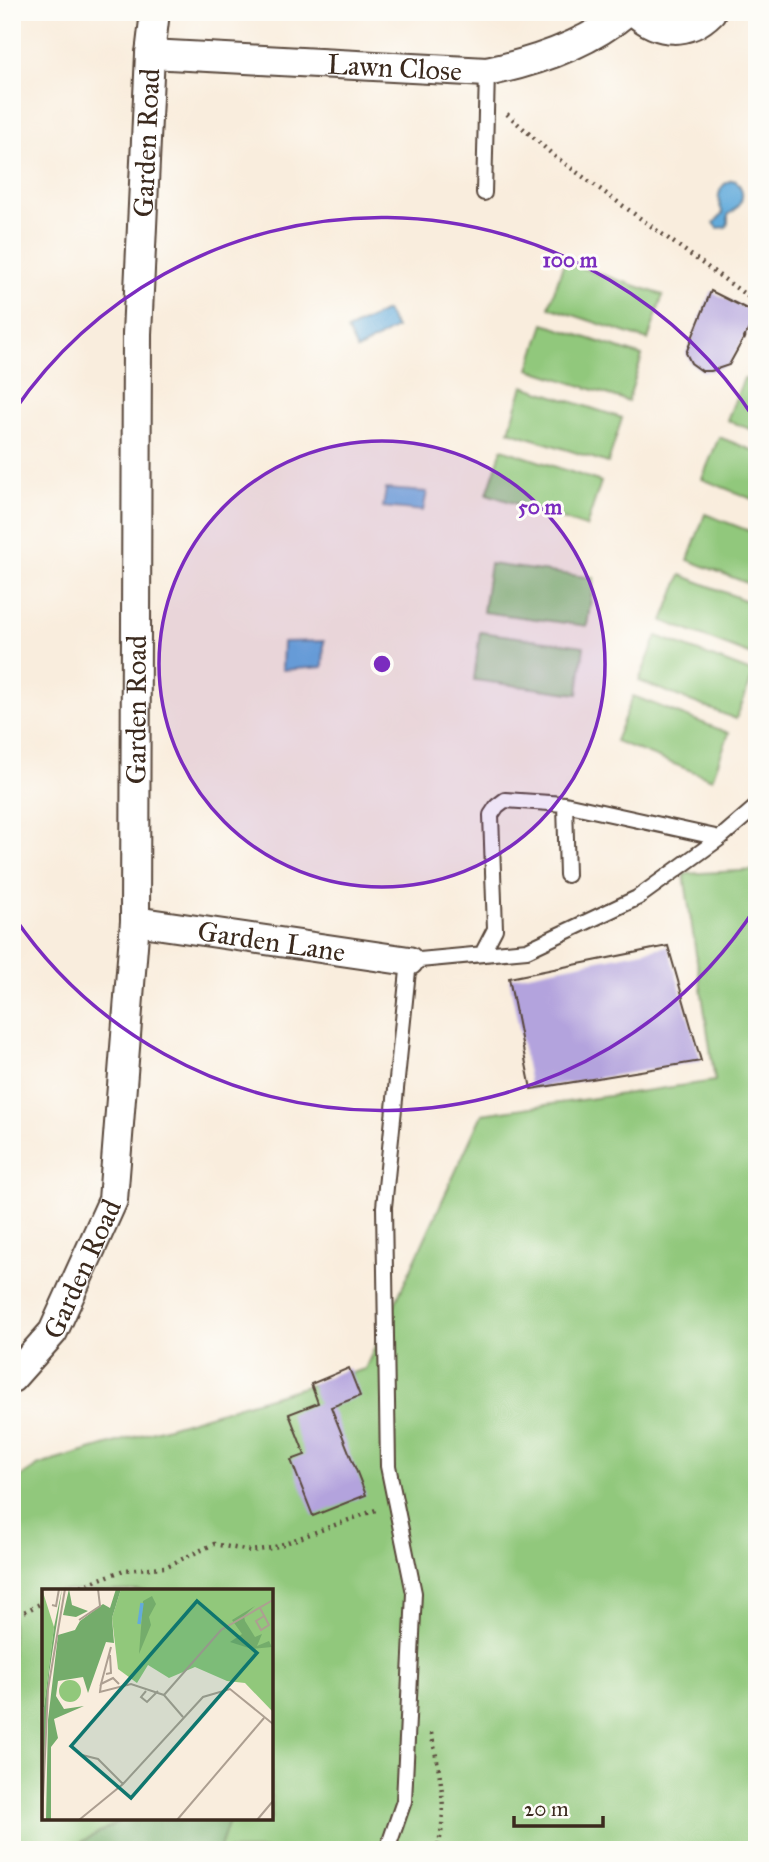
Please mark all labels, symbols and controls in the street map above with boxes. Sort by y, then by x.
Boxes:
street label: Lawn Close [326,46,463,88]
street label: Garden Road [125,67,167,218]
text: 100 m [543,247,598,273]
text: 50 m [518,494,562,520]
street label: Garden Road [118,635,153,784]
centre of rings [370,652,394,676]
street label: Garden Lane [195,913,348,969]
street label: Garden Road [35,1194,129,1344]
inset map [42,1589,273,1820]
scale bar [514,1785,603,1829]
text: 20 m [524,1796,569,1822]

